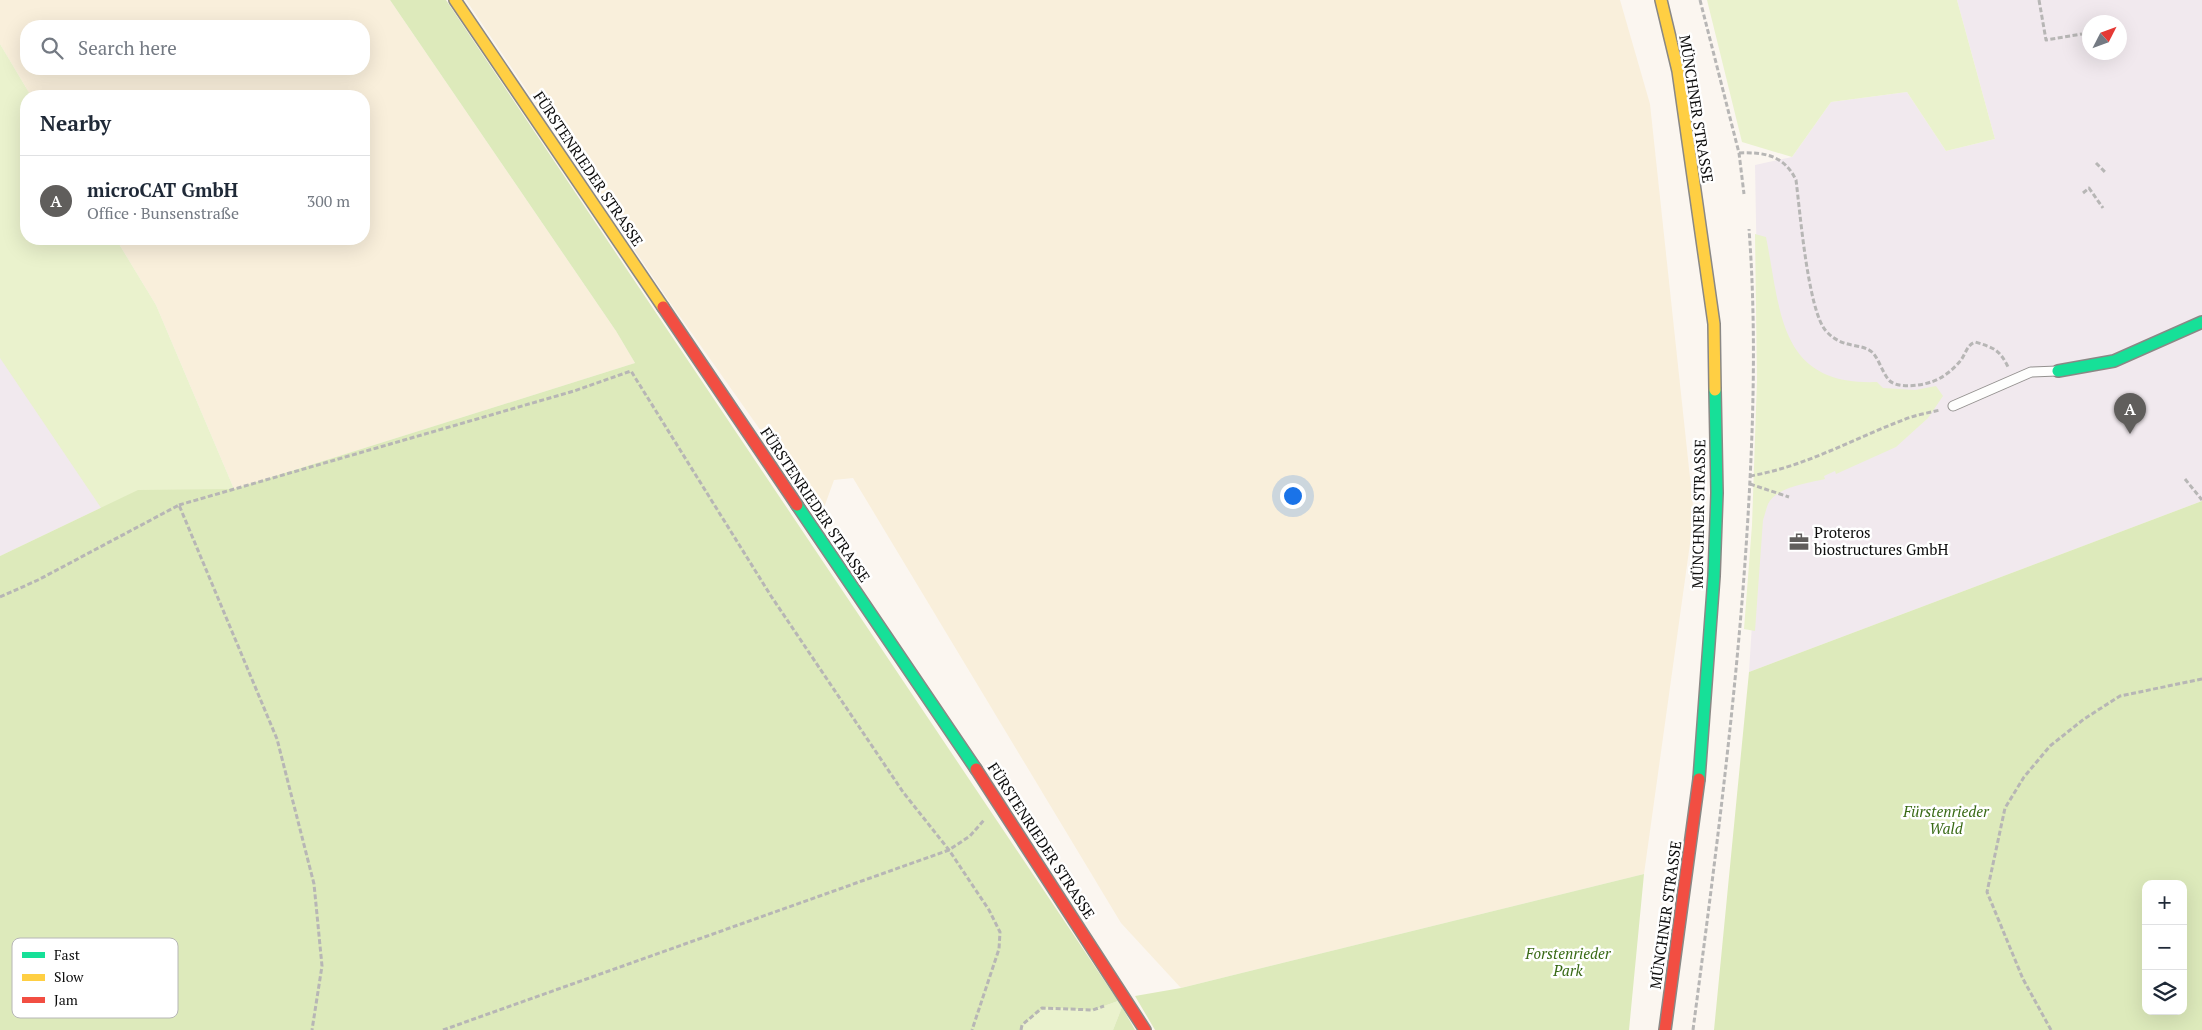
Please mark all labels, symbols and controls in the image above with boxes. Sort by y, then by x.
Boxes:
north arrow [2082,15,2127,60]
search box [20,20,370,75]
street label: MÜNCHNER STRASSE [1675,33,1719,184]
icon: search [38,34,66,62]
text: Search here [78,35,177,60]
street label: FÜRSTENRIEDER STRASSE [529,87,648,250]
text: Nearby [40,109,111,137]
text: microCAT GmbH [87,177,238,202]
text: A [50,190,62,212]
text: 300 m [307,190,350,212]
text: Office · Bunsenstraße [87,202,239,224]
pin: A [2114,393,2146,434]
street label: FÜRSTENRIEDER STRASSE [756,423,875,586]
street label: MÜNCHNER STRASSE [1687,439,1709,589]
your location [1280,483,1306,509]
place label: Proteros biostructures GmbH [1814,522,1948,559]
office icon: Proteros biostructures GmbH [1788,531,1810,553]
street label: FÜRSTENRIEDER STRASSE [984,758,1100,923]
park label: Fürstenrieder Wald [1902,801,1990,838]
street label: MÜNCHNER STRASSE [1645,839,1685,990]
map controls [2142,880,2187,1015]
button: + [2142,880,2187,925]
button: − [2142,925,2187,970]
legend [12,938,178,1018]
park label: Forstenrieder Park [1524,943,1612,980]
text: Fast [54,945,81,964]
text: Slow [54,967,84,986]
button: layers [2142,970,2187,1015]
text: Jam [54,990,78,1009]

